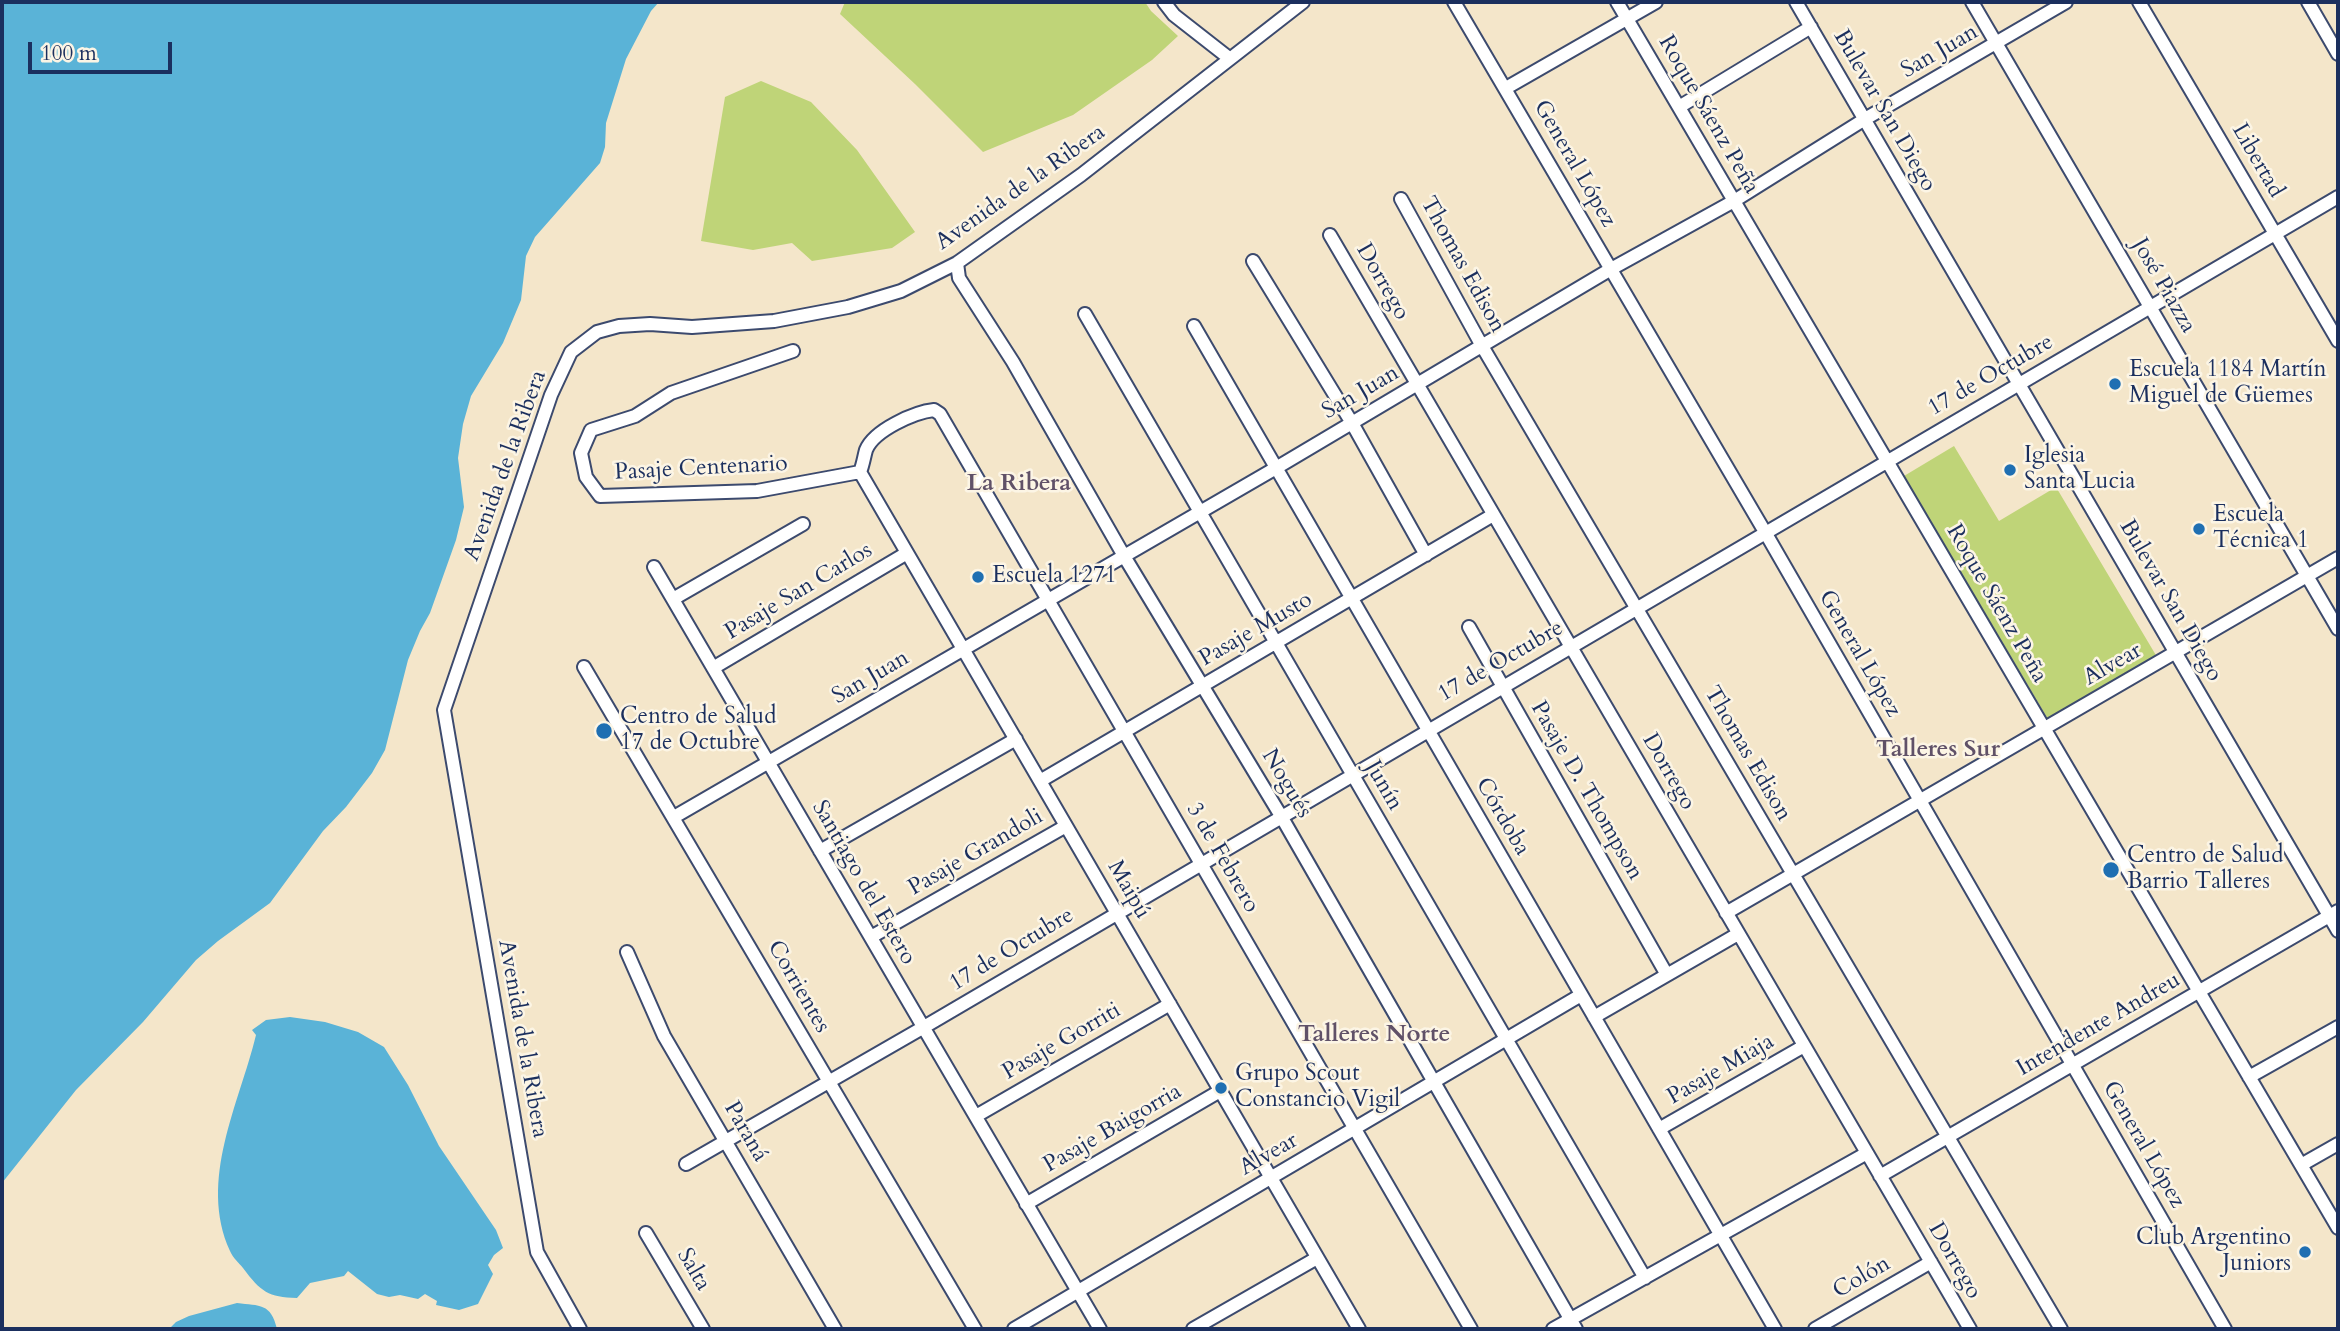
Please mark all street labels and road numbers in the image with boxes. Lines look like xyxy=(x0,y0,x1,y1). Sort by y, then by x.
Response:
street label: San Juan xyxy=(1897,19,1983,85)
street label: Bulevar San Diego xyxy=(1826,25,1942,197)
street label: Roque Sáenz Peña xyxy=(1651,31,1765,199)
street label: General López xyxy=(1527,96,1621,232)
street label: Avenida de la Ribera xyxy=(931,119,1111,257)
street label: Libertad xyxy=(2225,119,2289,203)
street label: Thomas Edison xyxy=(1413,192,1511,338)
street label: José Piazza xyxy=(2125,234,2201,338)
street label: Dorrego xyxy=(1349,239,1415,325)
street label: 17 de Octubre xyxy=(1923,329,2059,423)
street label: San Juan xyxy=(1318,360,1404,426)
street label: Avenida de la Ribera xyxy=(459,367,553,565)
street label: Pasaje Centenario xyxy=(614,451,788,487)
street label: Bulevar San Diego xyxy=(2112,515,2228,687)
street label: Roque Sáenz Peña xyxy=(1939,520,2053,688)
street label: Pasaje San Carlos xyxy=(720,537,878,647)
street label: General López xyxy=(1812,586,1906,722)
street label: Pasaje Musto xyxy=(1195,587,1317,673)
street label: 17 de Octubre xyxy=(1433,615,1569,709)
street label: Alvear xyxy=(2079,637,2147,693)
street label: San Juan xyxy=(828,645,914,711)
street label: Thomas Edison xyxy=(1697,682,1797,826)
street label: Pasaje D. Thompson xyxy=(1524,697,1648,885)
street label: Dorrego xyxy=(1635,729,1701,815)
street label: Nogués xyxy=(1255,744,1317,824)
street label: Junín xyxy=(1358,756,1408,816)
street label: Córdoba xyxy=(1469,773,1535,861)
street label: Santiago del Estero xyxy=(805,796,921,970)
street label: 3 de Febrero xyxy=(1179,798,1265,918)
street label: Pasaje Grandoli xyxy=(904,803,1048,903)
street label: Maipú xyxy=(1100,856,1156,924)
street label: 17 de Octubre xyxy=(945,902,1079,998)
street label: Corrientes xyxy=(761,936,835,1038)
street label: Avenida de la Ribera xyxy=(491,938,553,1140)
street label: Intendente Andreu xyxy=(2012,967,2186,1083)
street label: Pasaje Gorriti xyxy=(998,997,1126,1087)
street label: Pasaje Miaja xyxy=(1663,1028,1779,1112)
street label: General López xyxy=(2096,1077,2190,1213)
street label: Pasaje Baigorria xyxy=(1039,1078,1187,1180)
street label: Paraná xyxy=(717,1097,773,1167)
street label: Alvear xyxy=(1235,1127,1303,1183)
street label: Dorrego xyxy=(1921,1218,1987,1304)
street label: Salta xyxy=(670,1244,716,1296)
street label: Colón xyxy=(1829,1251,1895,1305)

